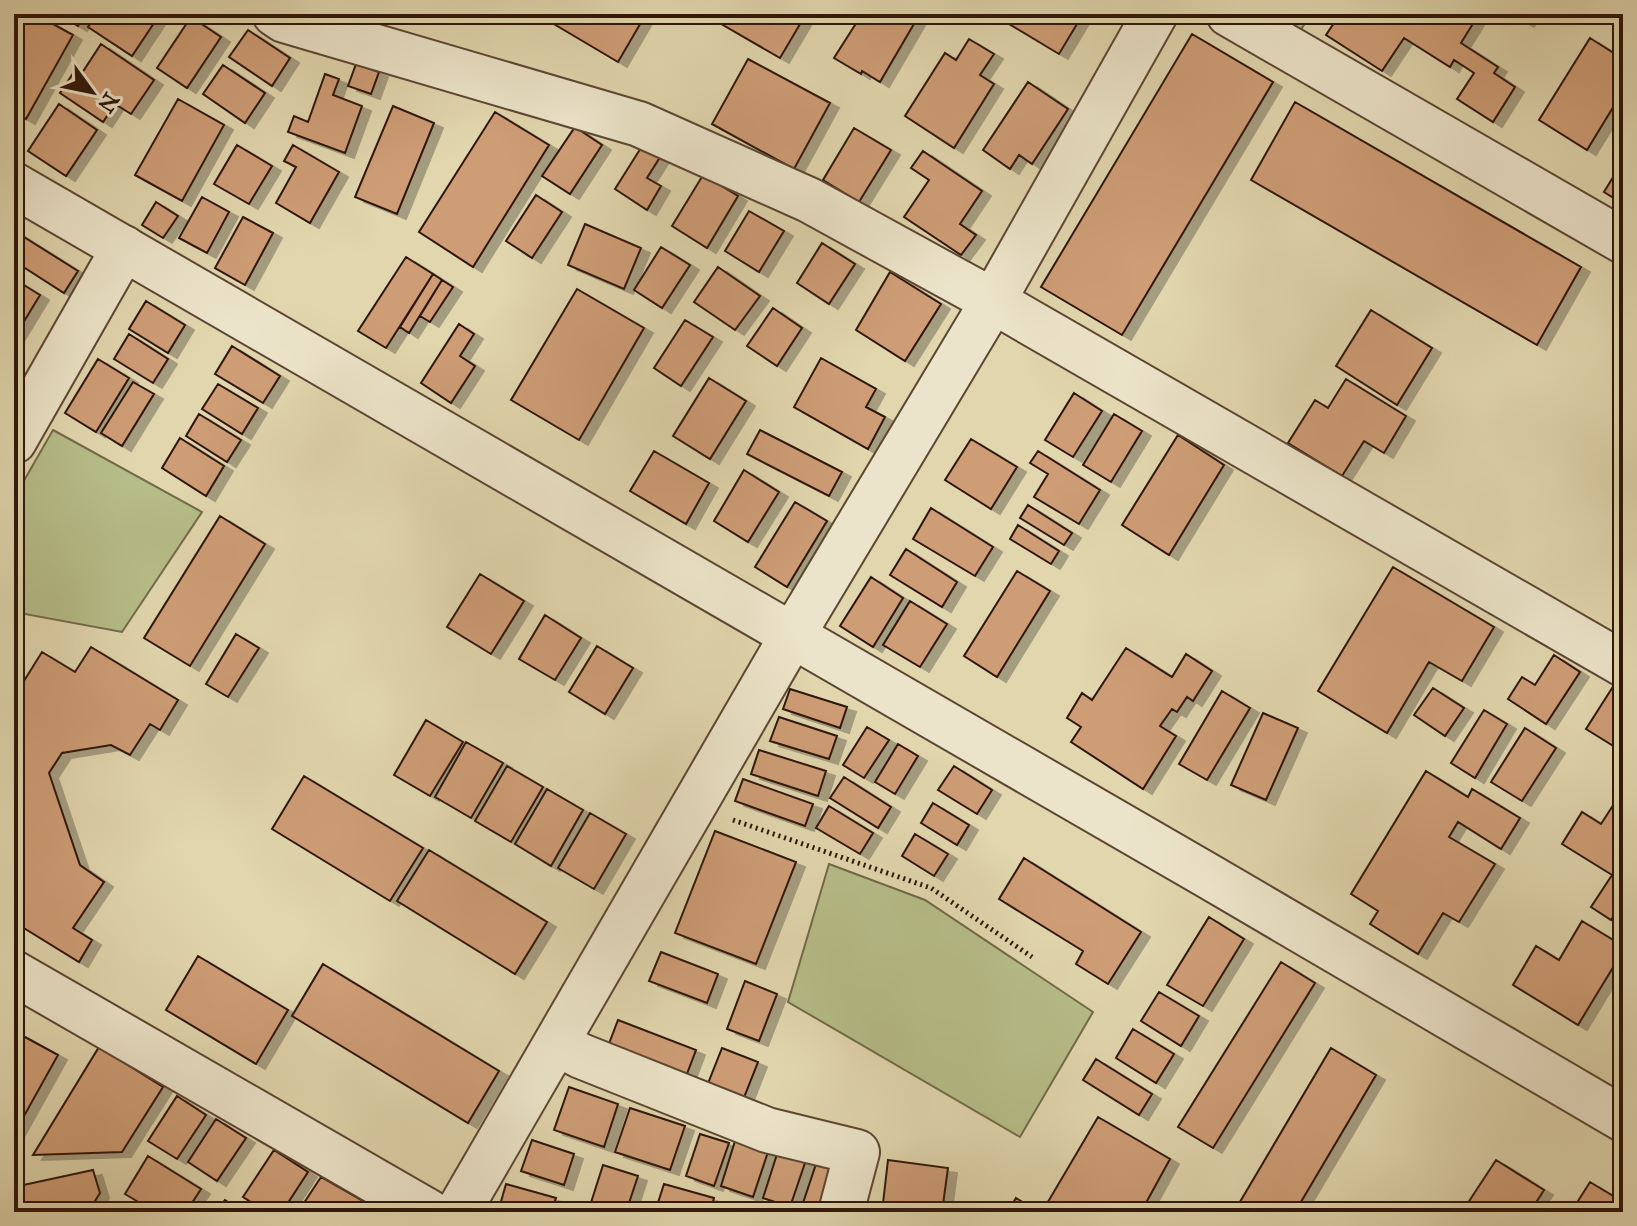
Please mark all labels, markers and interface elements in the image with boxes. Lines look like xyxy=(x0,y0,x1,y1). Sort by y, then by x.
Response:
north arrow xyxy=(52,52,132,132)
text: N xyxy=(92,87,125,118)

